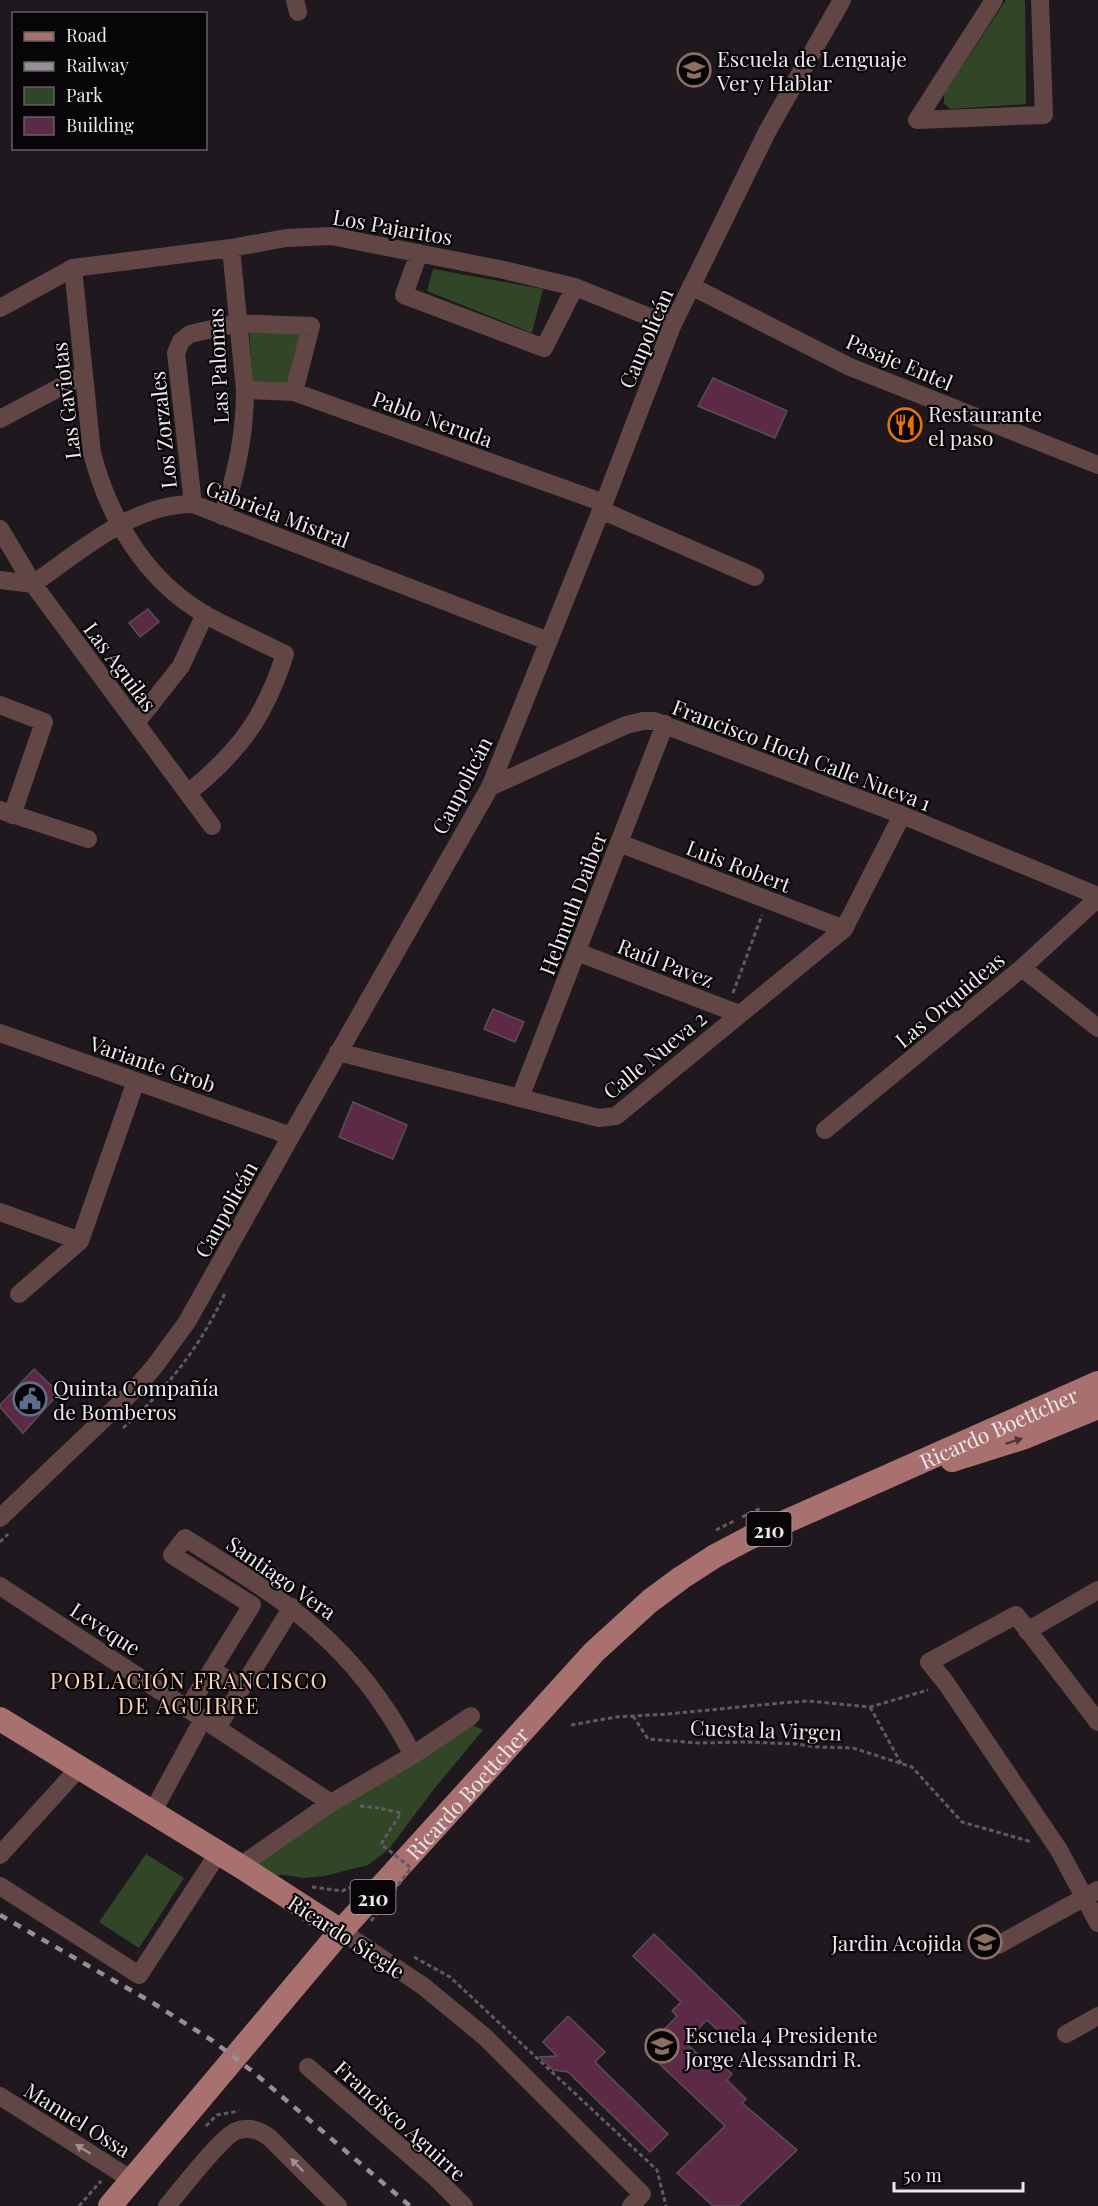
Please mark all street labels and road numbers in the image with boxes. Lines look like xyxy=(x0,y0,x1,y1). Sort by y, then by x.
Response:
street label: Los Pajaritos xyxy=(331,202,455,250)
street label: Caupolicán xyxy=(611,283,679,392)
street label: Las Palomas xyxy=(200,307,234,425)
street label: Pasaje Entel xyxy=(842,326,958,396)
street label: Las Gaviotas xyxy=(44,341,86,461)
street label: Los Zorzales xyxy=(142,370,182,490)
street label: Pablo Neruda xyxy=(369,383,498,453)
street label: Gabriela Mistral xyxy=(202,473,354,553)
street label: Las Aguilas xyxy=(78,616,164,716)
street label: Francisco Hoch Calle Nueva 1 xyxy=(669,692,936,816)
street label: Caupolicán xyxy=(424,731,498,839)
street label: Helmuth Daiber xyxy=(532,827,612,979)
street label: Luis Robert xyxy=(683,832,796,898)
street label: Raúl Pavez xyxy=(614,931,718,993)
street label: Las Orquideas xyxy=(888,945,1010,1053)
street label: Calle Nueva 2 xyxy=(596,1004,712,1104)
street label: Variante Grob xyxy=(85,1028,220,1098)
street label: Caupolicán xyxy=(187,1155,263,1262)
street label: Ricardo Boettcher xyxy=(915,1380,1082,1475)
road number: 210 xyxy=(746,1512,792,1546)
street label: Santiago Vera xyxy=(222,1529,343,1625)
street label: Leveque xyxy=(66,1595,146,1661)
street label: Cuesta la Virgen xyxy=(690,1712,843,1746)
street label: Ricardo Boettcher xyxy=(399,1720,534,1865)
road number: 210 xyxy=(350,1880,395,1914)
street label: Ricardo Siegle xyxy=(283,1888,411,1984)
street label: Francisco Aguirre xyxy=(329,2053,473,2187)
street label: Manuel Ossa xyxy=(20,2075,137,2163)

